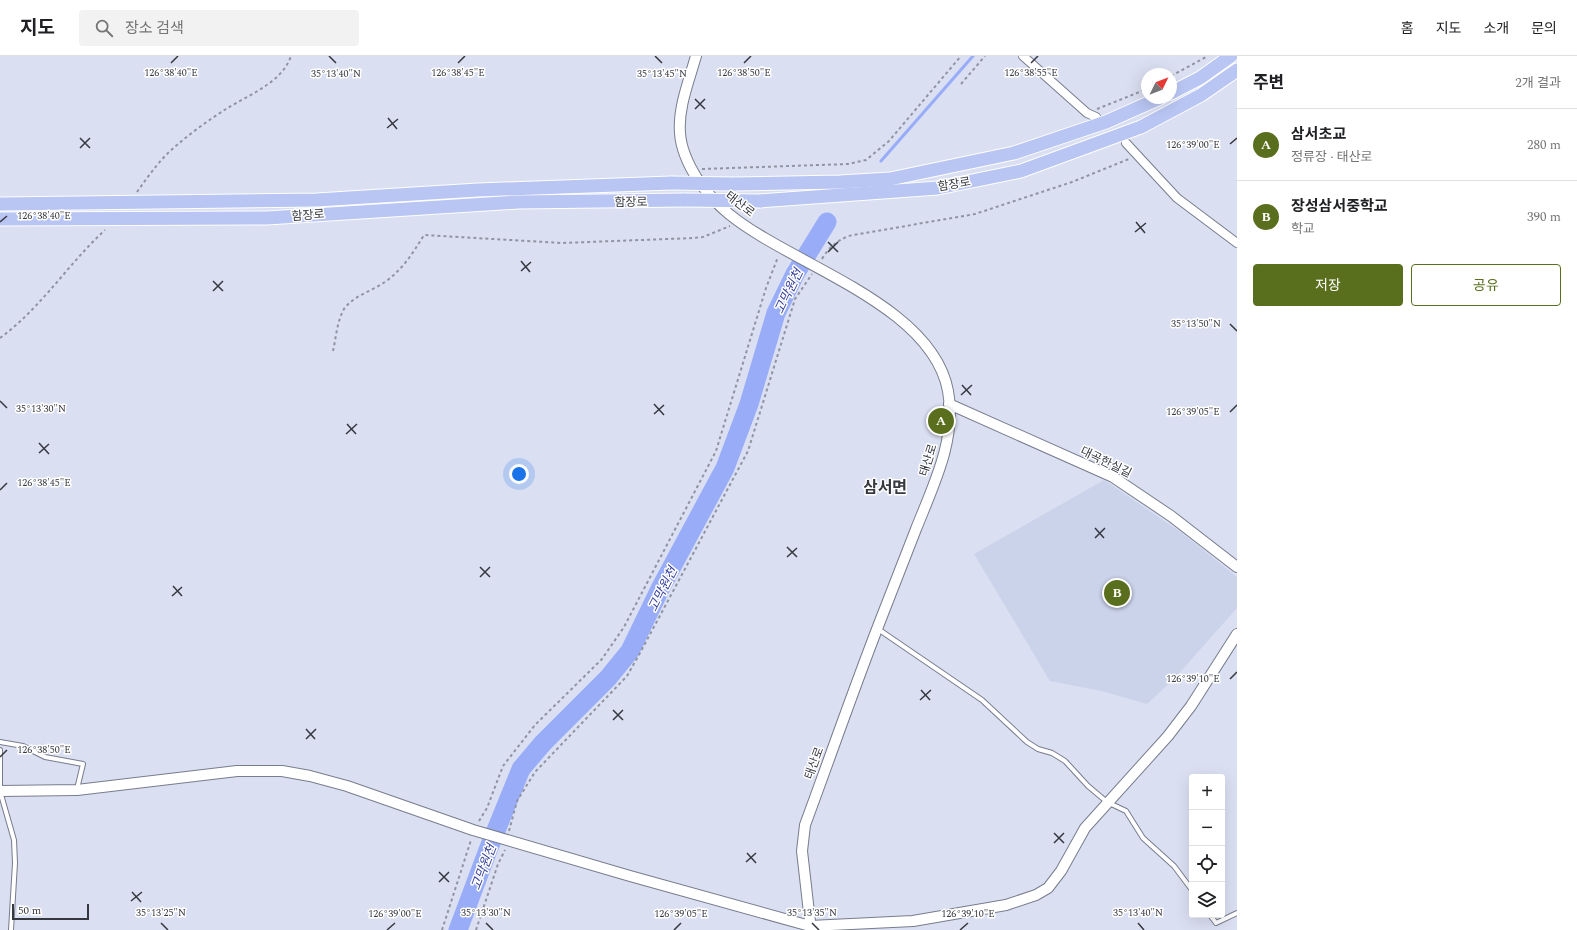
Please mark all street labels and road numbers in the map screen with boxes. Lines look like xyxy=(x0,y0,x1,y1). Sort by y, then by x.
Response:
street label: 함장로 xyxy=(936,172,972,197)
street label: 태산로 xyxy=(721,187,759,222)
street label: 함장로 xyxy=(614,193,648,212)
street label: 함장로 xyxy=(291,205,325,226)
street label: 태산로 xyxy=(915,442,942,479)
street label: 대곡한실길 xyxy=(1077,442,1135,483)
street label: 태산로 xyxy=(800,744,829,782)

